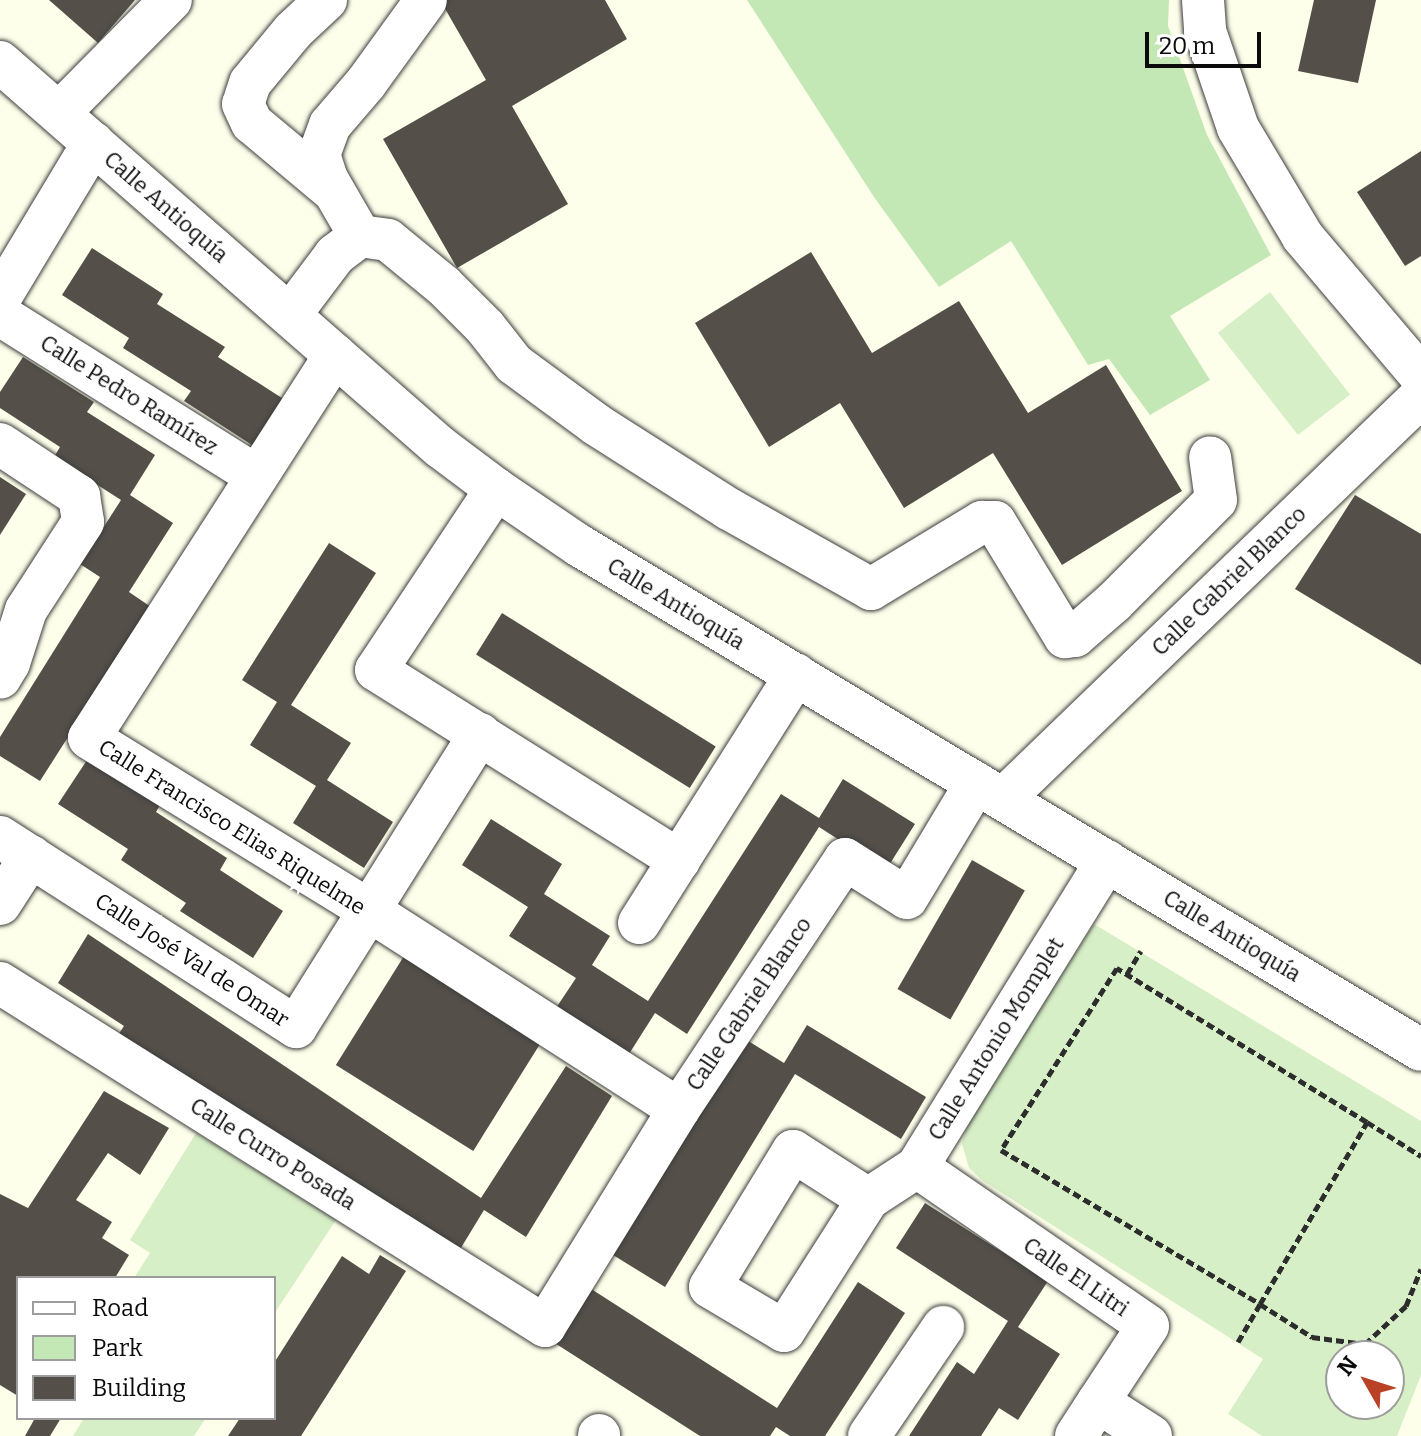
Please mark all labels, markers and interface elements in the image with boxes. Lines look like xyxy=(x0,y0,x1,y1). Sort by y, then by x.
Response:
scale bar xyxy=(1149,16,1265,66)
text: 20 m xyxy=(1159,32,1215,60)
street label: Calle Antioquía xyxy=(99,146,233,268)
street label: Calle Pedro Ramírez xyxy=(35,330,223,460)
street label: Calle Gabriel Blanco xyxy=(1147,501,1311,661)
street label: Calle Antioquía xyxy=(602,553,750,655)
street label: Calle Francisco Elias Riquelme xyxy=(94,734,370,920)
street label: Calle Antioquía xyxy=(1158,885,1306,987)
street label: Calle José Val de Omar xyxy=(90,887,294,1033)
street label: Calle Gabriel Blanco xyxy=(681,912,817,1096)
street label: Calle Antonio Momplet xyxy=(923,933,1069,1145)
street label: Calle Curro Posada xyxy=(185,1092,361,1216)
street label: Calle El Litri xyxy=(1018,1232,1134,1322)
legend xyxy=(16,1276,276,1420)
text: Road xyxy=(92,1294,148,1322)
text: Park xyxy=(92,1334,143,1362)
north arrow xyxy=(1325,1340,1405,1420)
text: N xyxy=(1332,1351,1363,1381)
text: Building xyxy=(92,1374,186,1402)

